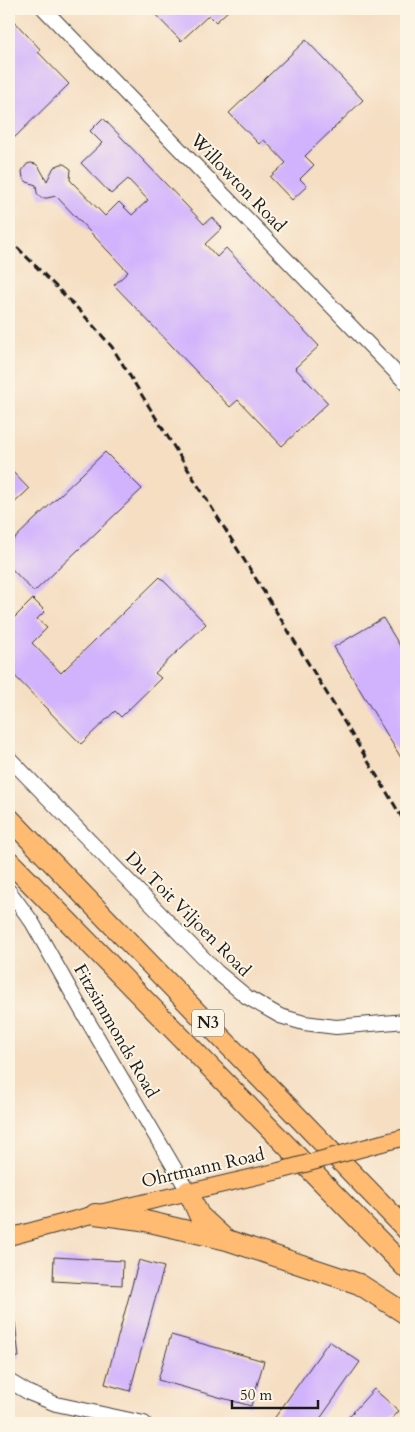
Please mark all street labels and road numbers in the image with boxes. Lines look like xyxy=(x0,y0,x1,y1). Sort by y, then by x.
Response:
street label: Willowton Road xyxy=(184,127,292,238)
street label: Du Toit Viljoen Road xyxy=(120,846,257,983)
street label: Fitzsimmonds Road xyxy=(68,960,165,1103)
road number: N3 xyxy=(192,1010,224,1036)
street label: Ohrtmann Road xyxy=(139,1142,267,1194)

